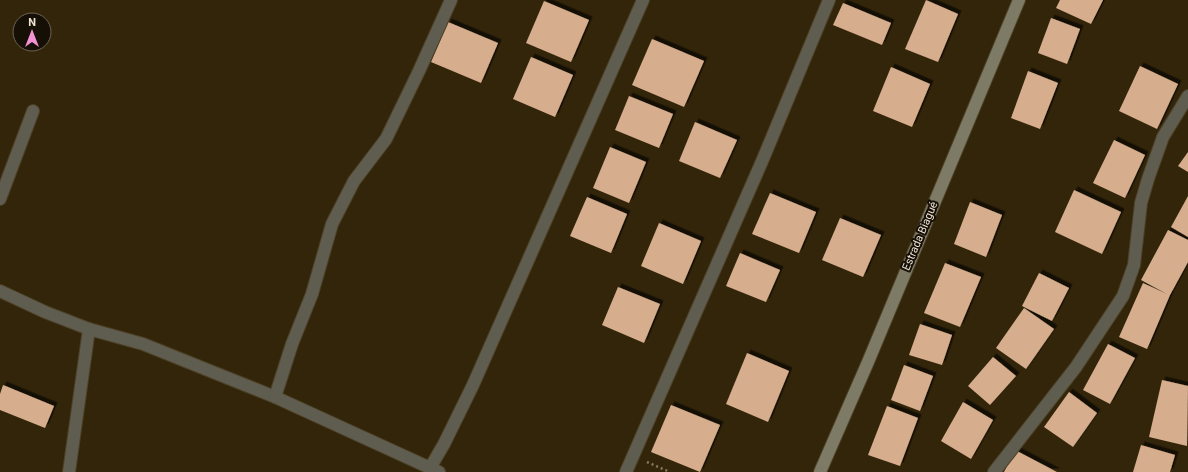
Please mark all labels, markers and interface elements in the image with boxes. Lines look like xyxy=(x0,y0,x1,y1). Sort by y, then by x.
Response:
north arrow xyxy=(12,12,52,52)
text: N xyxy=(28,16,36,29)
street label: Estrada Biagué xyxy=(900,199,940,272)

